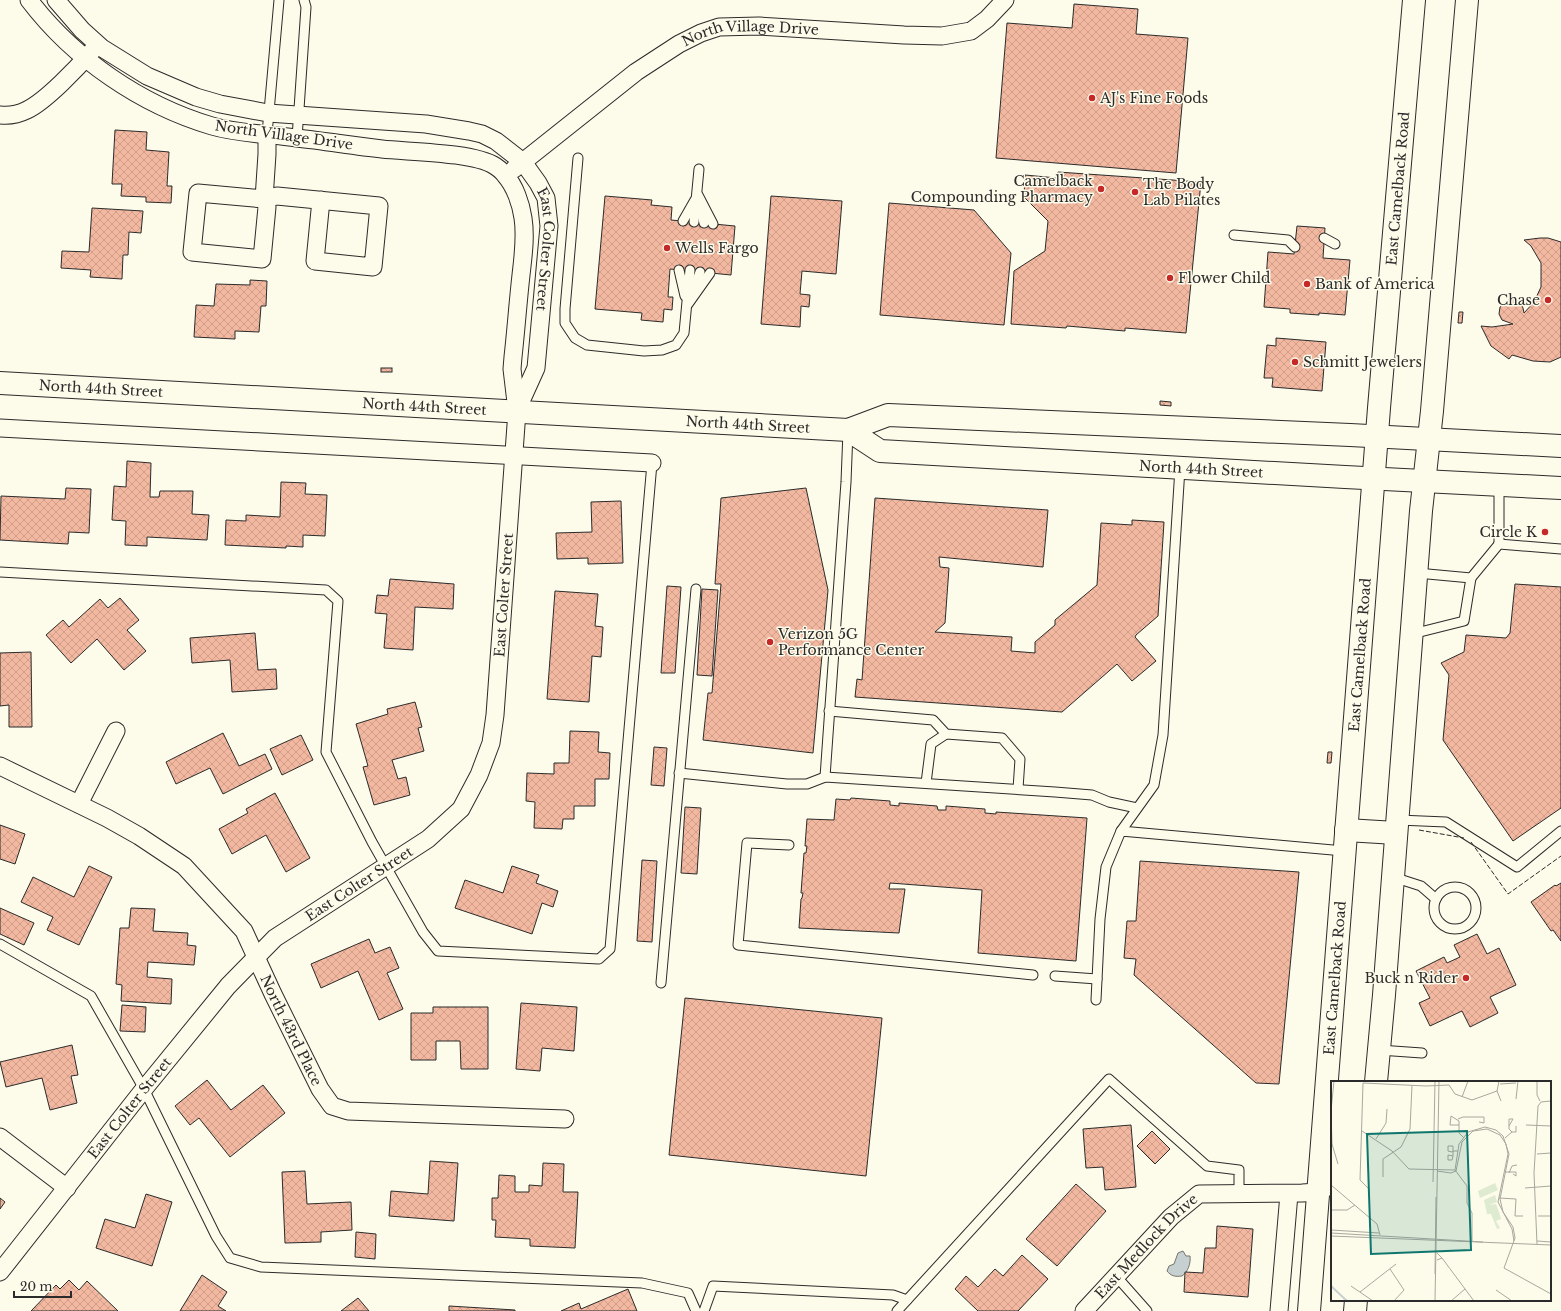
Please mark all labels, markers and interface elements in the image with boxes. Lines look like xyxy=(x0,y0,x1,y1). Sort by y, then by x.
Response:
street label: North Village Drive xyxy=(679,17,819,50)
place label: AJ's Fine Foods xyxy=(1099,89,1208,107)
marker: AJ's Fine Foods xyxy=(1087,93,1097,103)
street label: East Camelback Road xyxy=(1382,110,1413,266)
street label: North Village Drive xyxy=(214,116,354,154)
place label: Camelback Compounding Pharmacy xyxy=(911,172,1093,206)
place label: The Body Lab Pilates xyxy=(1143,175,1220,209)
street label: East Colter Street xyxy=(532,184,558,313)
marker: Camelback Compounding Pharmacy xyxy=(1096,184,1106,194)
marker: The Body Lab Pilates xyxy=(1130,187,1140,197)
place label: Wells Fargo xyxy=(674,239,759,257)
marker: Wells Fargo xyxy=(662,243,672,253)
place label: Flower Child xyxy=(1178,269,1271,287)
marker: Flower Child xyxy=(1165,273,1175,283)
place label: Bank of America xyxy=(1315,275,1435,293)
marker: Bank of America xyxy=(1302,279,1312,289)
place label: Chase xyxy=(1497,291,1540,309)
marker: Chase xyxy=(1543,295,1553,305)
place label: Schmitt Jewelers xyxy=(1303,353,1422,371)
marker: Schmitt Jewelers xyxy=(1290,357,1300,367)
street label: North 44th Street xyxy=(38,376,164,401)
street label: North 44th Street xyxy=(362,394,488,419)
street label: North 44th Street xyxy=(685,412,811,437)
street label: North 44th Street xyxy=(1139,456,1265,481)
place label: Circle K xyxy=(1479,523,1538,541)
marker: Circle K xyxy=(1540,527,1550,537)
street label: East Colter Street xyxy=(490,532,517,658)
street label: East Camelback Road xyxy=(1345,577,1375,733)
place label: Verizon 5G Performance Center xyxy=(777,625,925,659)
marker: Verizon 5G Performance Center xyxy=(765,637,775,647)
street label: East Colter Street xyxy=(302,842,417,925)
street label: East Camelback Road xyxy=(1320,900,1350,1056)
place label: Buck n Rider xyxy=(1364,969,1458,987)
street label: North 43rd Place xyxy=(256,972,326,1089)
marker: Buck n Rider xyxy=(1461,973,1471,983)
street label: East Colter Street xyxy=(84,1053,176,1162)
inset map xyxy=(1331,1081,1551,1301)
street label: East Medlock Drive xyxy=(1091,1190,1201,1302)
scale bar xyxy=(14,1273,71,1299)
text: 20 m xyxy=(20,1279,52,1294)

